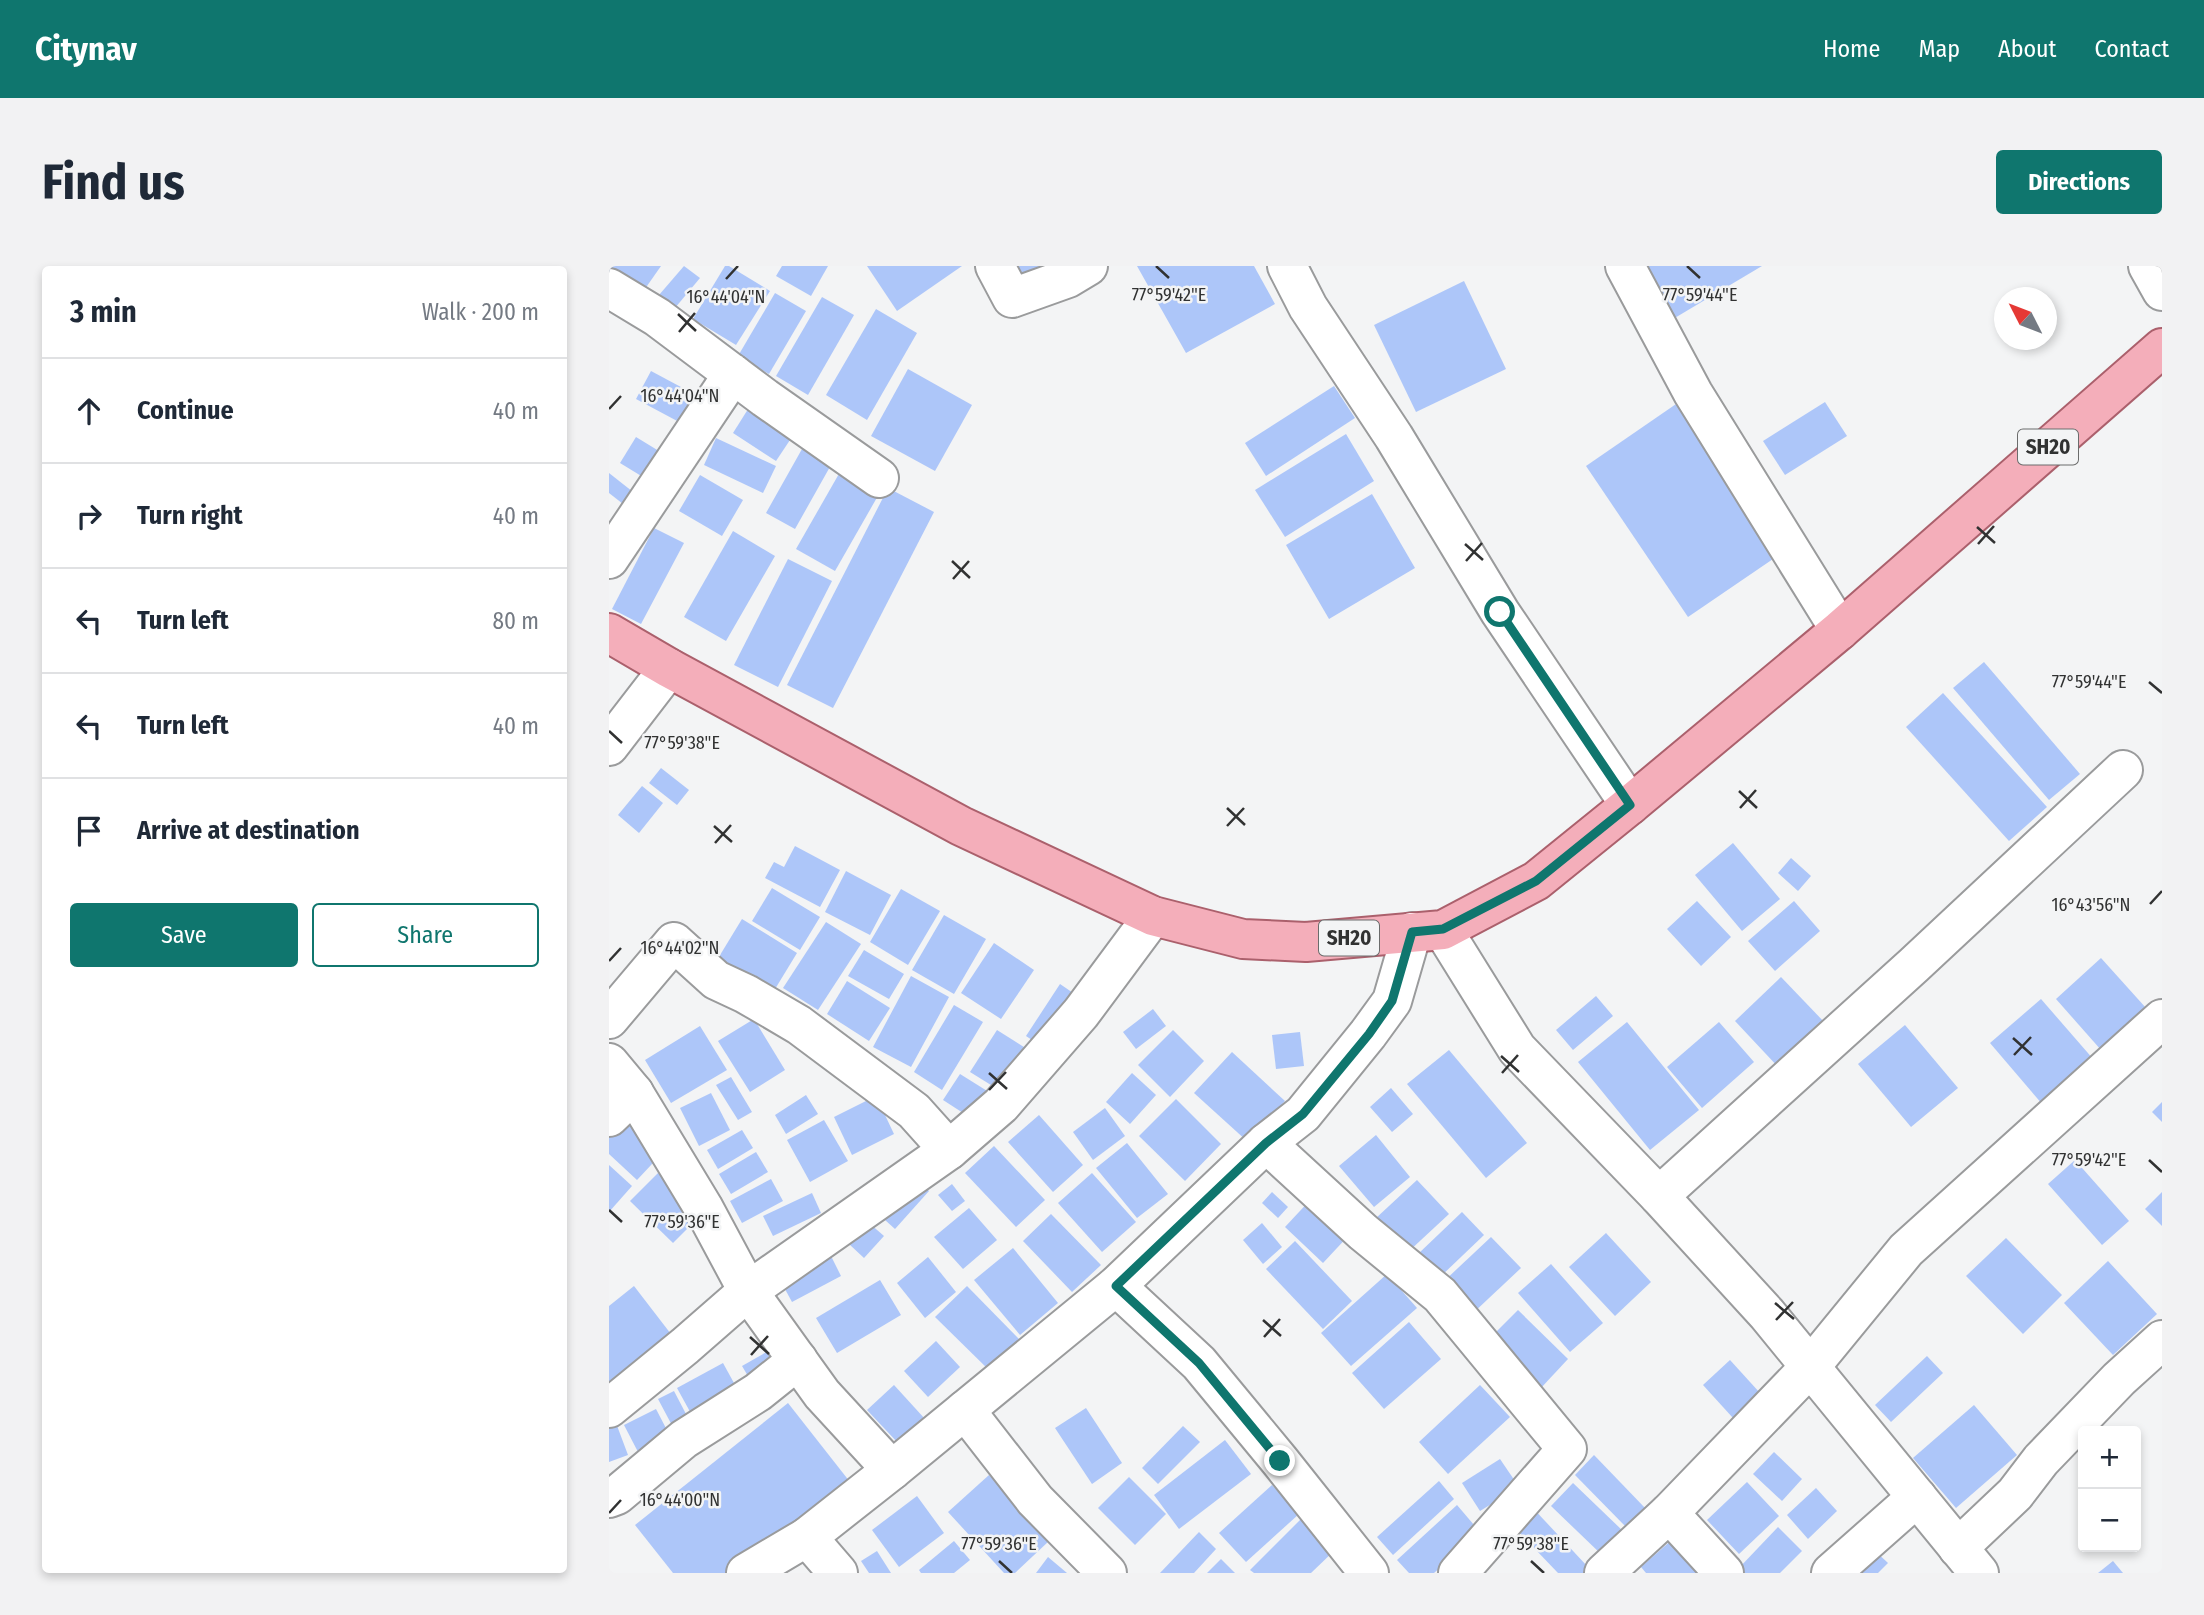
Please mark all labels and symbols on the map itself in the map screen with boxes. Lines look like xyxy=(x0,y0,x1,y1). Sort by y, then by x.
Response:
text: 77°59'42"E xyxy=(1132,284,1206,306)
text: 77°59'44"E xyxy=(1663,284,1737,306)
text: 16°44'04"N xyxy=(686,286,766,308)
north arrow xyxy=(1994,287,2057,350)
text: 16°44'04"N xyxy=(640,385,720,407)
road number: SH20 xyxy=(2018,430,2078,464)
route start xyxy=(1484,596,1515,627)
text: 77°59'44"E xyxy=(2052,671,2126,693)
text: 77°59'38"E xyxy=(644,732,720,754)
text: 16°43'56"N xyxy=(2052,894,2130,916)
road number: SH20 xyxy=(1319,920,1379,956)
text: 16°44'02"N xyxy=(640,937,720,959)
text: 77°59'42"E xyxy=(2052,1149,2126,1171)
text: 77°59'36"E xyxy=(644,1211,720,1233)
route end xyxy=(1264,1445,1295,1476)
text: 16°44'00"N xyxy=(640,1489,720,1511)
text: 77°59'36"E xyxy=(961,1533,1037,1555)
text: 77°59'38"E xyxy=(1493,1533,1569,1555)

